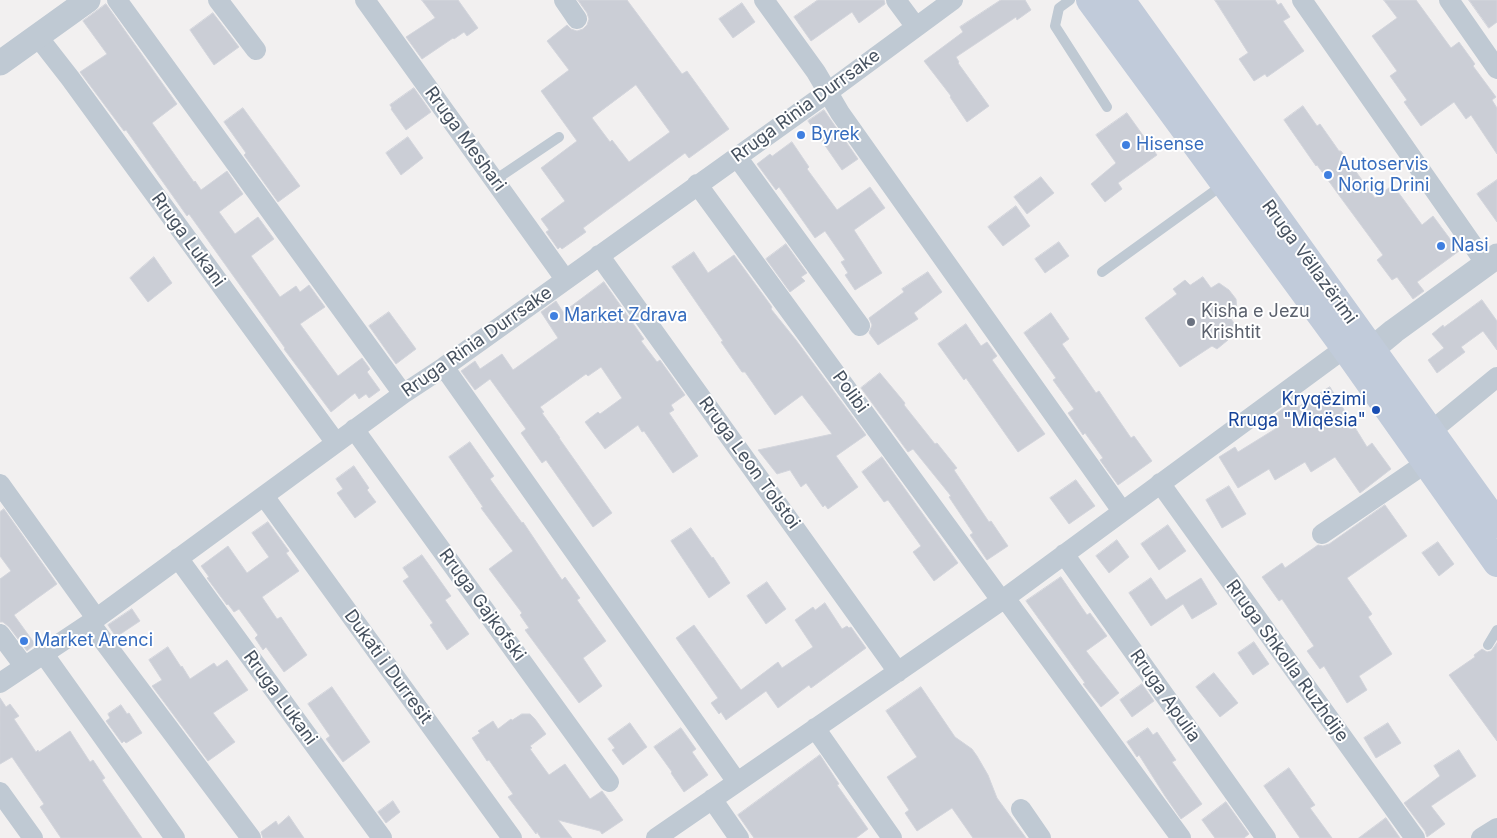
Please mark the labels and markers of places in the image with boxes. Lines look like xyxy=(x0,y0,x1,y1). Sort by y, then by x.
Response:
place label: Byrek xyxy=(811,124,860,146)
marker: Byrek xyxy=(795,129,807,141)
place label: Hisense xyxy=(1136,134,1204,156)
marker: Hisense xyxy=(1120,139,1132,151)
place label: Autoservis Norig Drini xyxy=(1338,154,1429,196)
marker: Autoservis Norig Drini xyxy=(1322,169,1334,181)
place label: Nasi xyxy=(1451,235,1489,257)
marker: Nasi xyxy=(1435,240,1447,252)
place label: Kisha e Jezu Krishtit xyxy=(1201,301,1310,344)
place label: Market Zdrava xyxy=(564,305,687,327)
marker: Market Zdrava xyxy=(548,310,560,322)
marker: Kisha e Jezu Krishtit xyxy=(1185,316,1197,328)
place label: Kryqëzimi Rruga "Miqësia" xyxy=(1228,389,1366,432)
marker: Kryqëzimi Rruga "Miqësia" xyxy=(1370,404,1382,416)
place label: Market Arenci xyxy=(34,630,153,652)
marker: Market Arenci xyxy=(18,635,30,647)

